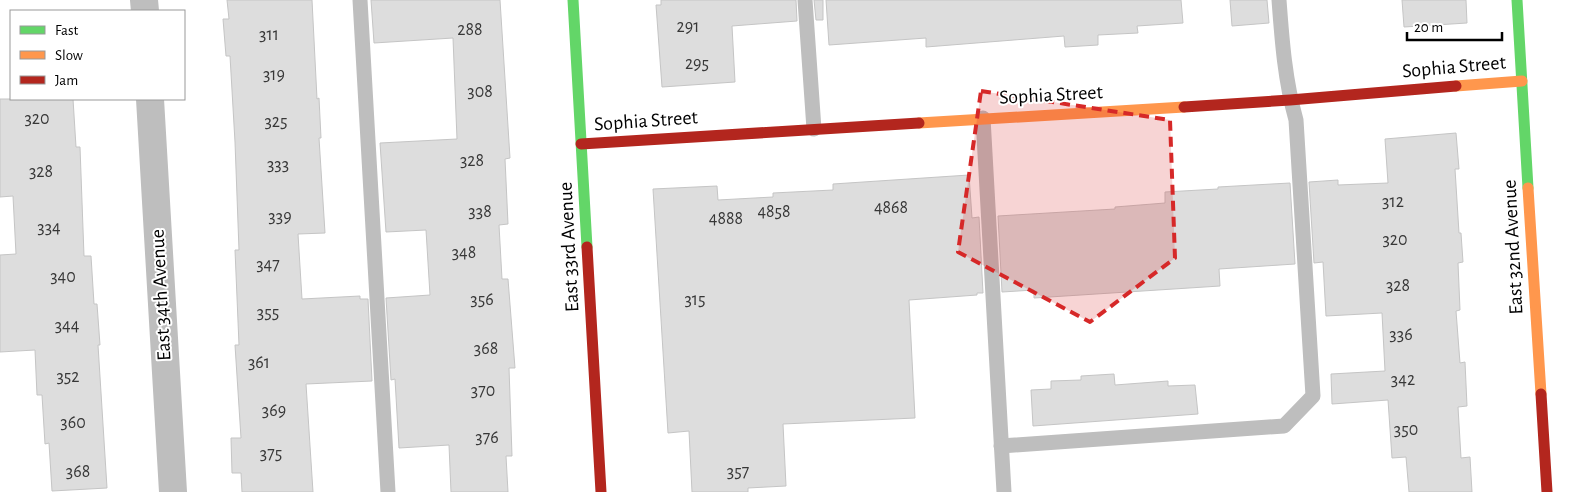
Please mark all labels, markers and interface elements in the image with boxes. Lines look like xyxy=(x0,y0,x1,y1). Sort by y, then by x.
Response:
legend xyxy=(10,10,185,100)
scale bar xyxy=(1407,10,1502,42)
house number: 291 xyxy=(677,18,699,36)
text: 20 m xyxy=(1414,20,1443,35)
house number: 288 xyxy=(457,21,483,39)
text: Fast xyxy=(55,23,79,38)
house number: 311 xyxy=(259,26,279,44)
text: Slow xyxy=(55,48,83,63)
street label: Sophia Street xyxy=(1401,52,1507,81)
house number: 295 xyxy=(685,55,709,73)
house number: 319 xyxy=(263,66,285,84)
text: Jam xyxy=(55,73,78,88)
street label: Sophia Street xyxy=(999,82,1104,108)
house number: 308 xyxy=(467,83,493,101)
street label: Sophia Street xyxy=(593,107,699,135)
house number: 320 xyxy=(24,110,50,128)
house number: 325 xyxy=(264,113,288,131)
house number: 328 xyxy=(460,152,484,170)
house number: 333 xyxy=(267,156,289,174)
house number: 328 xyxy=(29,163,53,181)
street label: East 32nd Avenue xyxy=(1499,179,1527,315)
street label: East 33rd Avenue xyxy=(556,181,582,313)
house number: 312 xyxy=(1382,193,1404,211)
house number: 4868 xyxy=(874,199,908,217)
house number: 338 xyxy=(468,203,492,221)
house number: 4858 xyxy=(757,203,791,221)
house number: 339 xyxy=(268,208,292,226)
house number: 4888 xyxy=(709,210,743,228)
house number: 334 xyxy=(37,219,61,237)
street label: East 34th Avenue xyxy=(148,229,174,361)
house number: 320 xyxy=(1382,231,1408,249)
house number: 348 xyxy=(452,244,476,262)
house number: 347 xyxy=(256,256,280,274)
house number: 340 xyxy=(50,268,76,286)
house number: 328 xyxy=(1386,277,1410,295)
house number: 356 xyxy=(470,291,494,309)
house number: 315 xyxy=(684,291,706,309)
house number: 355 xyxy=(257,304,279,322)
house number: 344 xyxy=(55,317,80,335)
house number: 336 xyxy=(1389,326,1413,344)
house number: 368 xyxy=(474,340,498,358)
house number: 361 xyxy=(248,354,270,372)
house number: 352 xyxy=(56,368,80,386)
house number: 342 xyxy=(1391,371,1415,389)
house number: 370 xyxy=(471,382,495,400)
house number: 369 xyxy=(262,402,286,420)
house number: 360 xyxy=(60,414,86,432)
house number: 350 xyxy=(1394,421,1418,439)
house number: 376 xyxy=(475,429,499,447)
house number: 375 xyxy=(260,445,282,463)
house number: 368 xyxy=(66,463,90,481)
house number: 357 xyxy=(727,463,749,481)

